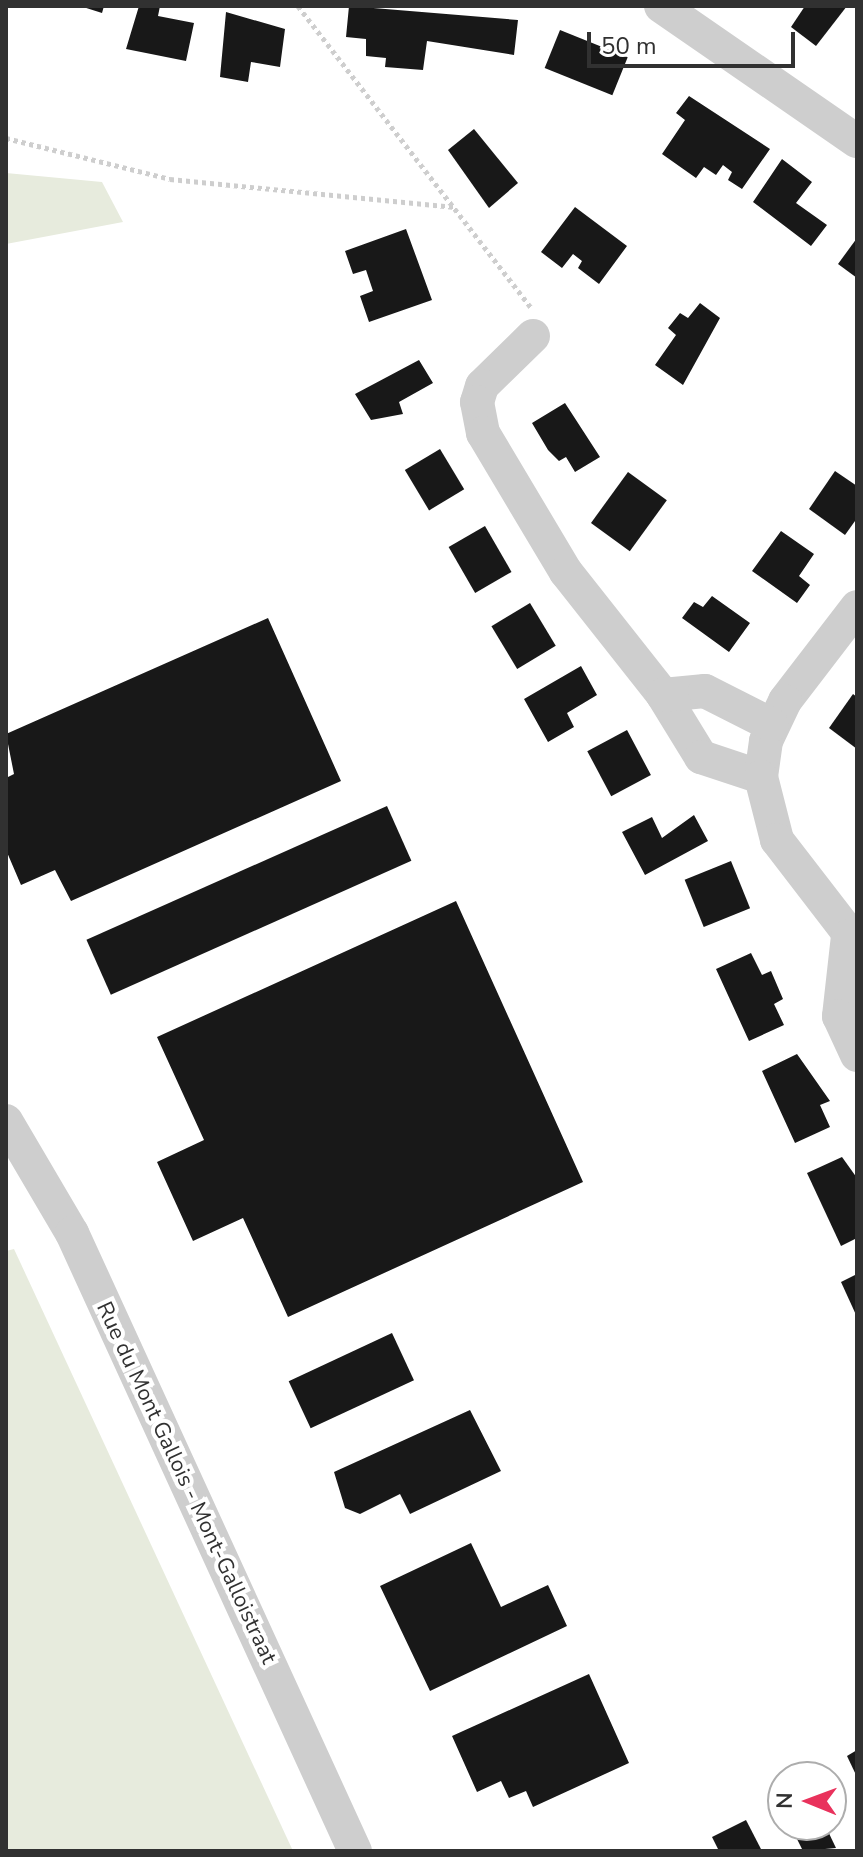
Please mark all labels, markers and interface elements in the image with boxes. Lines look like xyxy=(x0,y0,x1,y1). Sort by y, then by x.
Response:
scale bar xyxy=(591,16,799,66)
text: 50 m xyxy=(601,30,657,62)
street label: Rue du Mont Gallois - Mont-Galloistraat xyxy=(90,1298,282,1668)
north arrow xyxy=(767,1761,847,1841)
text: N xyxy=(770,1792,800,1809)

